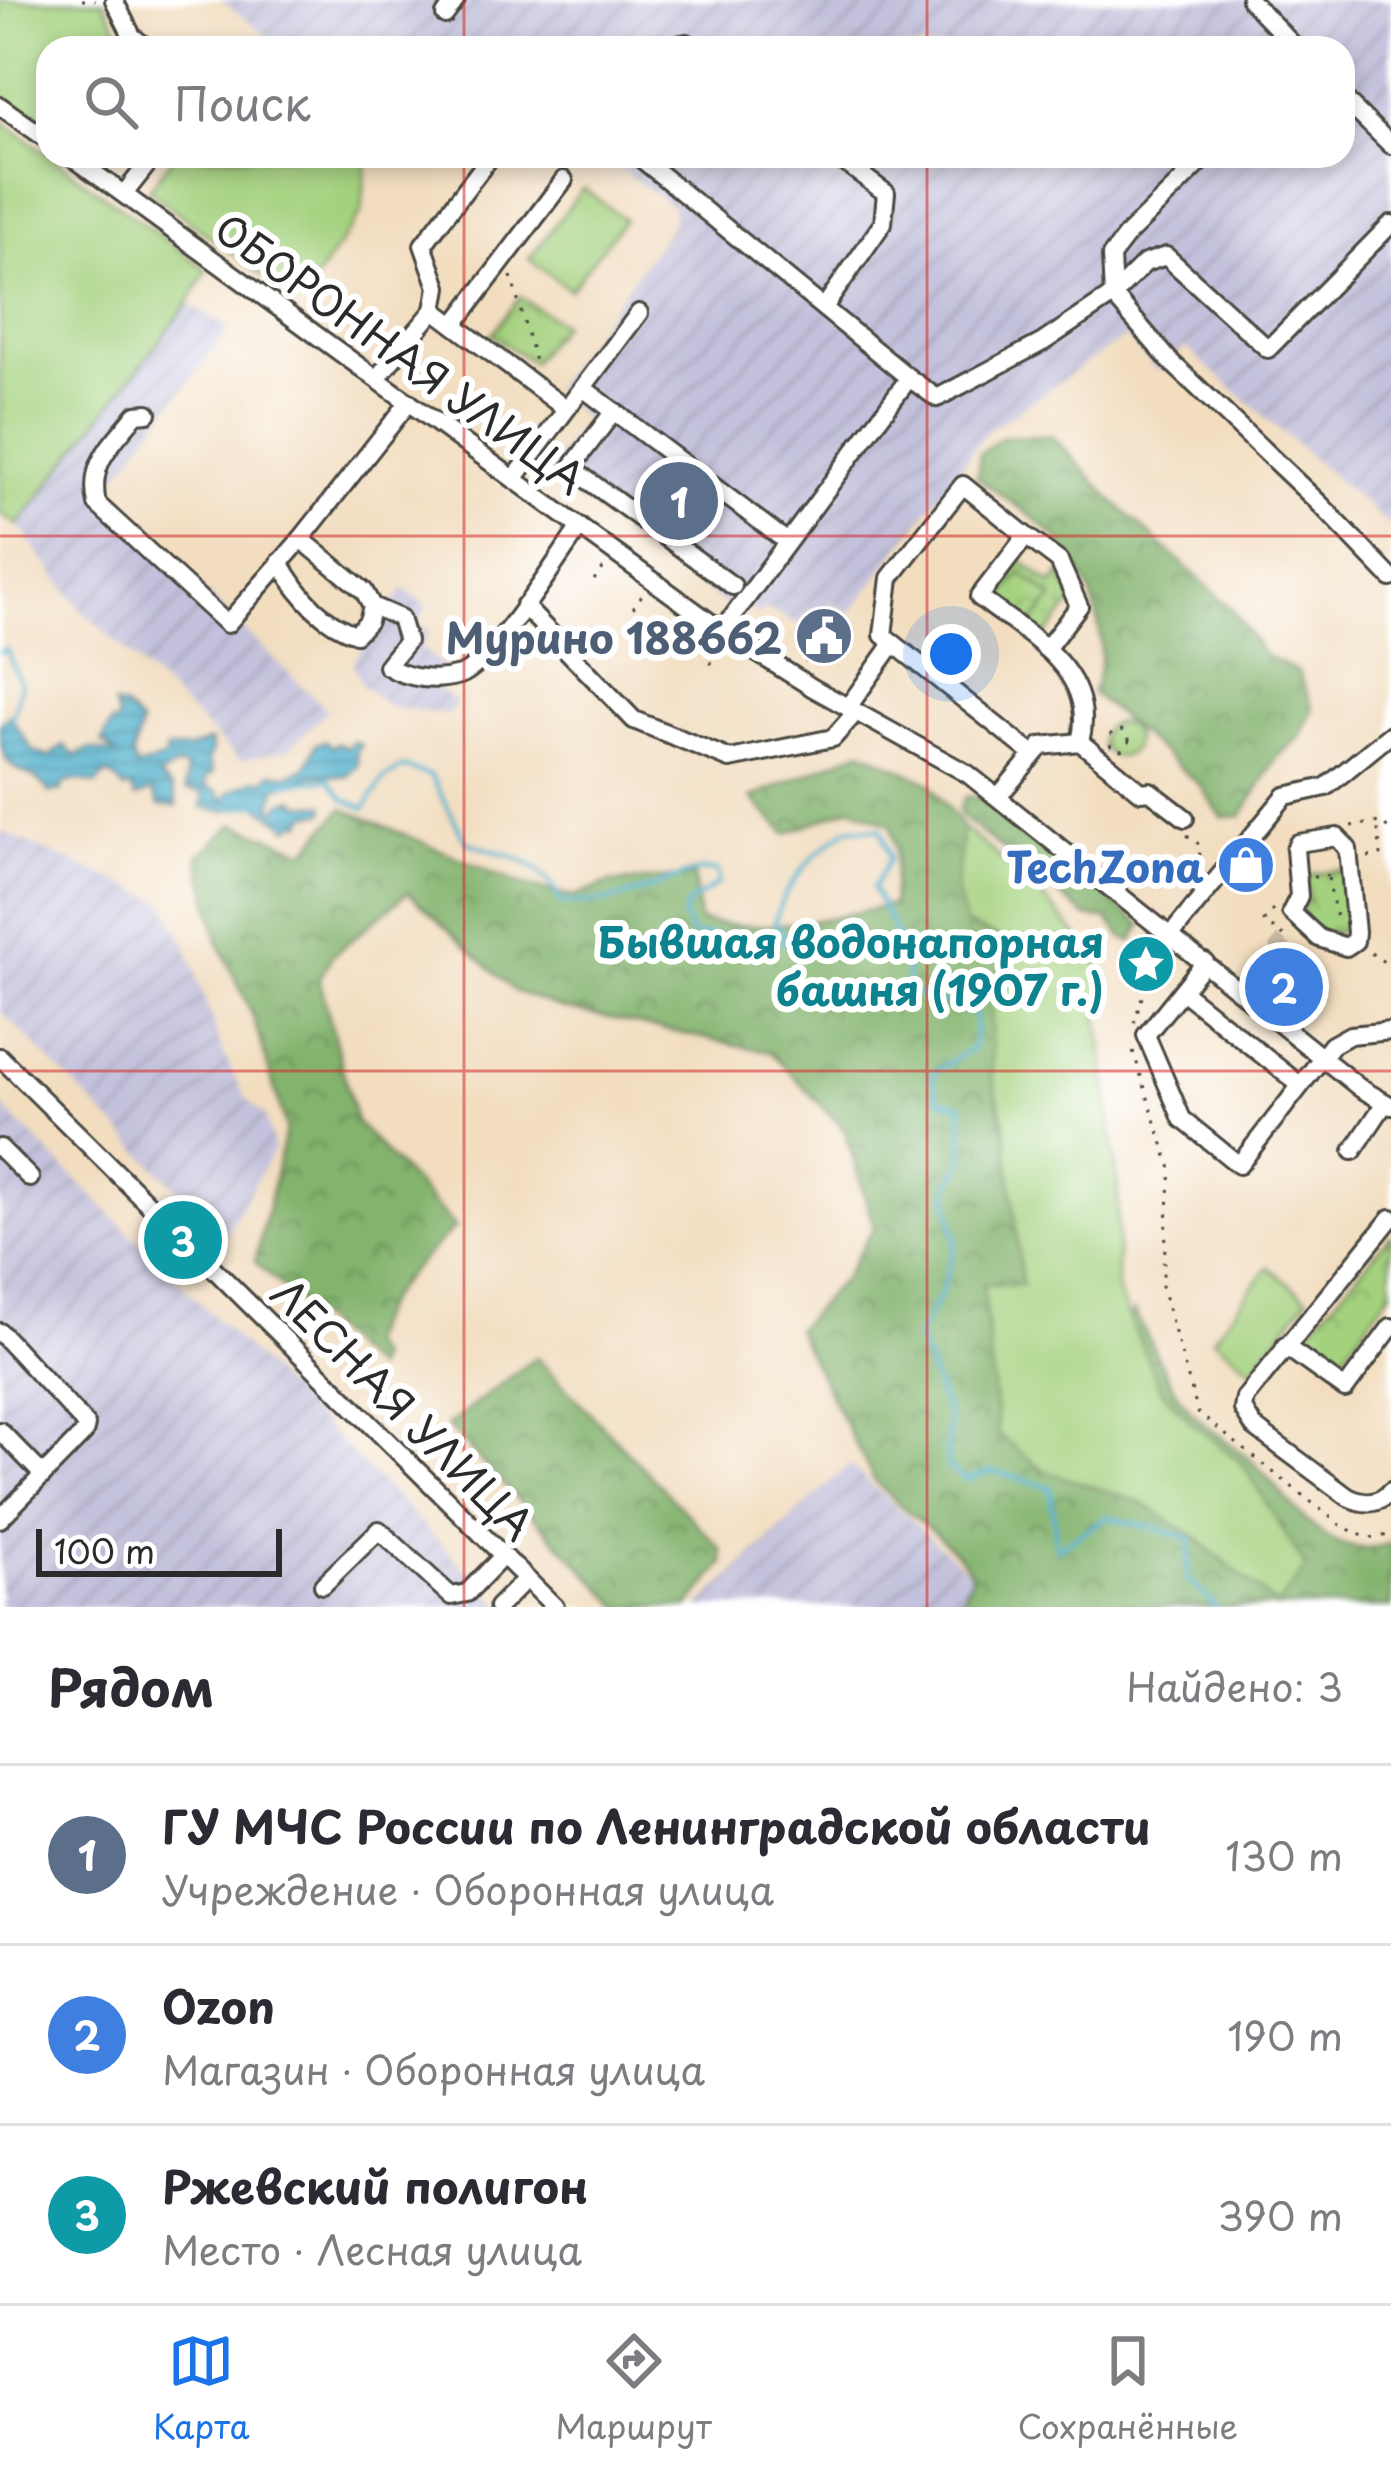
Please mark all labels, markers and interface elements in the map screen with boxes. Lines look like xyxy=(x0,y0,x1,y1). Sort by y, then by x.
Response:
search box xyxy=(36,36,1355,168)
text: Поиск xyxy=(174,68,311,136)
icon: search xyxy=(78,69,144,135)
street label: ОБОРОННАЯ УЛИЦА xyxy=(203,196,599,508)
pin: 1 xyxy=(640,456,718,546)
place label: Мурино 188662 xyxy=(446,605,782,668)
public building icon: Мурино 188662 xyxy=(793,605,855,667)
your location xyxy=(921,624,981,684)
place label: TechZona xyxy=(1006,834,1205,897)
shop icon: TechZona xyxy=(1215,834,1277,896)
place label: Бывшая водонапорная башня (1907 г.) xyxy=(597,909,1104,1020)
place icon: Бывшая водонапорная башня (1907 г.) xyxy=(1115,933,1177,995)
pin: 2 xyxy=(1245,942,1323,1032)
pin: 3 xyxy=(144,1195,222,1285)
street label: ЛЕСНАЯ УЛИЦА xyxy=(258,1262,550,1554)
scale bar xyxy=(36,1523,282,1576)
text: 100 m xyxy=(54,1525,155,1575)
text: Рядом xyxy=(48,1647,214,1724)
text: Найдено: 3 xyxy=(1126,1656,1343,1715)
text: ГУ МЧС России по Ленинградской области xyxy=(162,1791,1151,1859)
text: 1 xyxy=(78,1825,96,1884)
text: 130 m xyxy=(1225,1825,1343,1884)
text: Учреждение · Оборонная улица xyxy=(162,1859,774,1918)
text: Ozon xyxy=(162,1971,275,2039)
text: 2 xyxy=(73,2005,101,2064)
text: 190 m xyxy=(1227,2005,1343,2064)
text: Магазин · Оборонная улица xyxy=(162,2039,705,2098)
text: Ржевский полигон xyxy=(162,2151,588,2219)
text: 3 xyxy=(74,2185,100,2244)
text: 390 m xyxy=(1218,2185,1343,2244)
text: Место · Лесная улица xyxy=(162,2219,582,2278)
tab: Карта xyxy=(153,2328,250,2450)
tab: Маршрут xyxy=(556,2328,712,2450)
tab: Сохранённые xyxy=(1017,2328,1238,2450)

